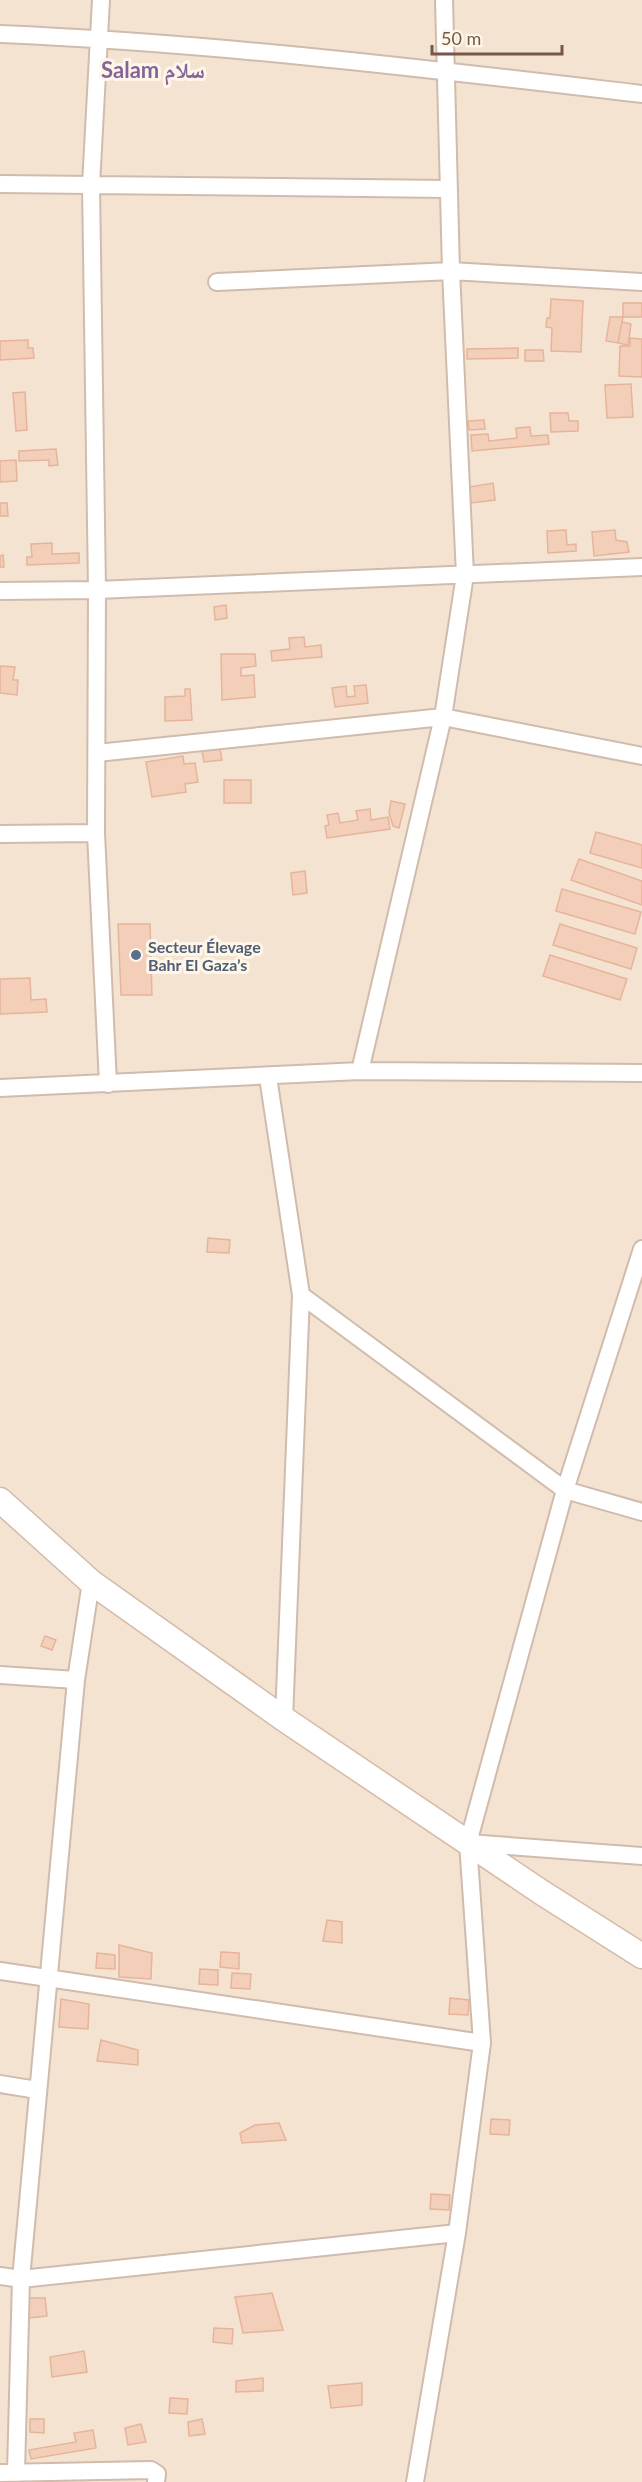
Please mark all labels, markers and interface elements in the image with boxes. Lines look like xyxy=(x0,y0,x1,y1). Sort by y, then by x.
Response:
scale bar xyxy=(432,18,562,56)
text: 50 m xyxy=(441,27,481,49)
district label: Salam سلام xyxy=(101,56,205,86)
place label: Secteur Élevage Bahr El Gaza’s xyxy=(148,937,261,974)
marker: Secteur Élevage Bahr El Gaza’s xyxy=(129,948,143,962)

